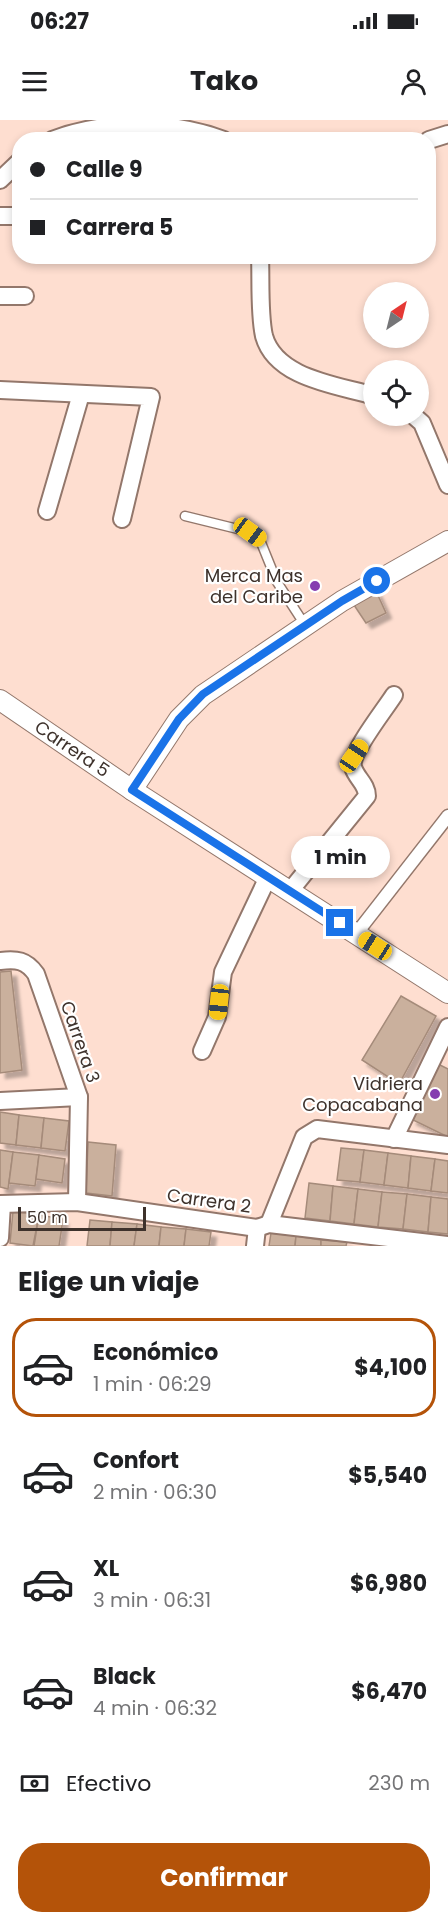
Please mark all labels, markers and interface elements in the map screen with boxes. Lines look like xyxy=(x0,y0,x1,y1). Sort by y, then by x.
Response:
text: 06:27 xyxy=(30,6,89,37)
text: Tako xyxy=(190,62,258,99)
icon: menu xyxy=(18,65,51,98)
icon: person xyxy=(397,65,430,98)
text: Calle 9 xyxy=(66,154,142,185)
text: Carrera 5 xyxy=(66,212,173,243)
north arrow xyxy=(363,282,429,348)
map controls xyxy=(363,282,429,426)
button: locate xyxy=(363,360,429,426)
car xyxy=(230,514,270,550)
place label: Merca Mas del Caribe xyxy=(205,563,303,609)
route start xyxy=(363,567,390,594)
marker: Merca Mas del Caribe xyxy=(308,579,322,593)
street label: Carrera 5 xyxy=(30,714,115,783)
car xyxy=(336,736,372,776)
callout: 1 min xyxy=(290,836,389,878)
text: 1 min xyxy=(314,843,367,871)
route end xyxy=(326,909,353,936)
car xyxy=(355,929,395,963)
car xyxy=(208,983,230,1021)
street label: Carrera 3 xyxy=(55,998,106,1086)
place label: Vidriera Copacabana xyxy=(302,1071,423,1117)
marker: Vidriera Copacabana xyxy=(428,1087,442,1101)
street label: Carrera 2 xyxy=(165,1182,253,1219)
scale bar xyxy=(18,1204,146,1232)
text: 50 m xyxy=(27,1206,68,1229)
text: Elige un viaje xyxy=(18,1263,199,1300)
text: Económico xyxy=(93,1337,218,1368)
icon: car xyxy=(21,1341,75,1395)
text: $4,100 xyxy=(354,1352,427,1383)
text: 1 min · 06:29 xyxy=(93,1370,212,1398)
text: Confort xyxy=(93,1445,179,1476)
icon: car xyxy=(21,1449,75,1503)
text: $5,540 xyxy=(348,1460,427,1491)
text: 2 min · 06:30 xyxy=(93,1478,217,1506)
text: XL xyxy=(93,1553,119,1584)
icon: car xyxy=(21,1557,75,1611)
text: $6,980 xyxy=(350,1568,427,1599)
text: 3 min · 06:31 xyxy=(93,1586,211,1614)
text: Black xyxy=(93,1661,156,1692)
icon: car xyxy=(21,1665,75,1719)
text: $6,470 xyxy=(351,1676,427,1707)
text: 4 min · 06:32 xyxy=(93,1694,217,1722)
icon: cash xyxy=(18,1767,51,1800)
text: Efectivo xyxy=(66,1768,151,1799)
text: 230 m xyxy=(368,1769,430,1797)
button: Confirmar xyxy=(18,1843,430,1912)

